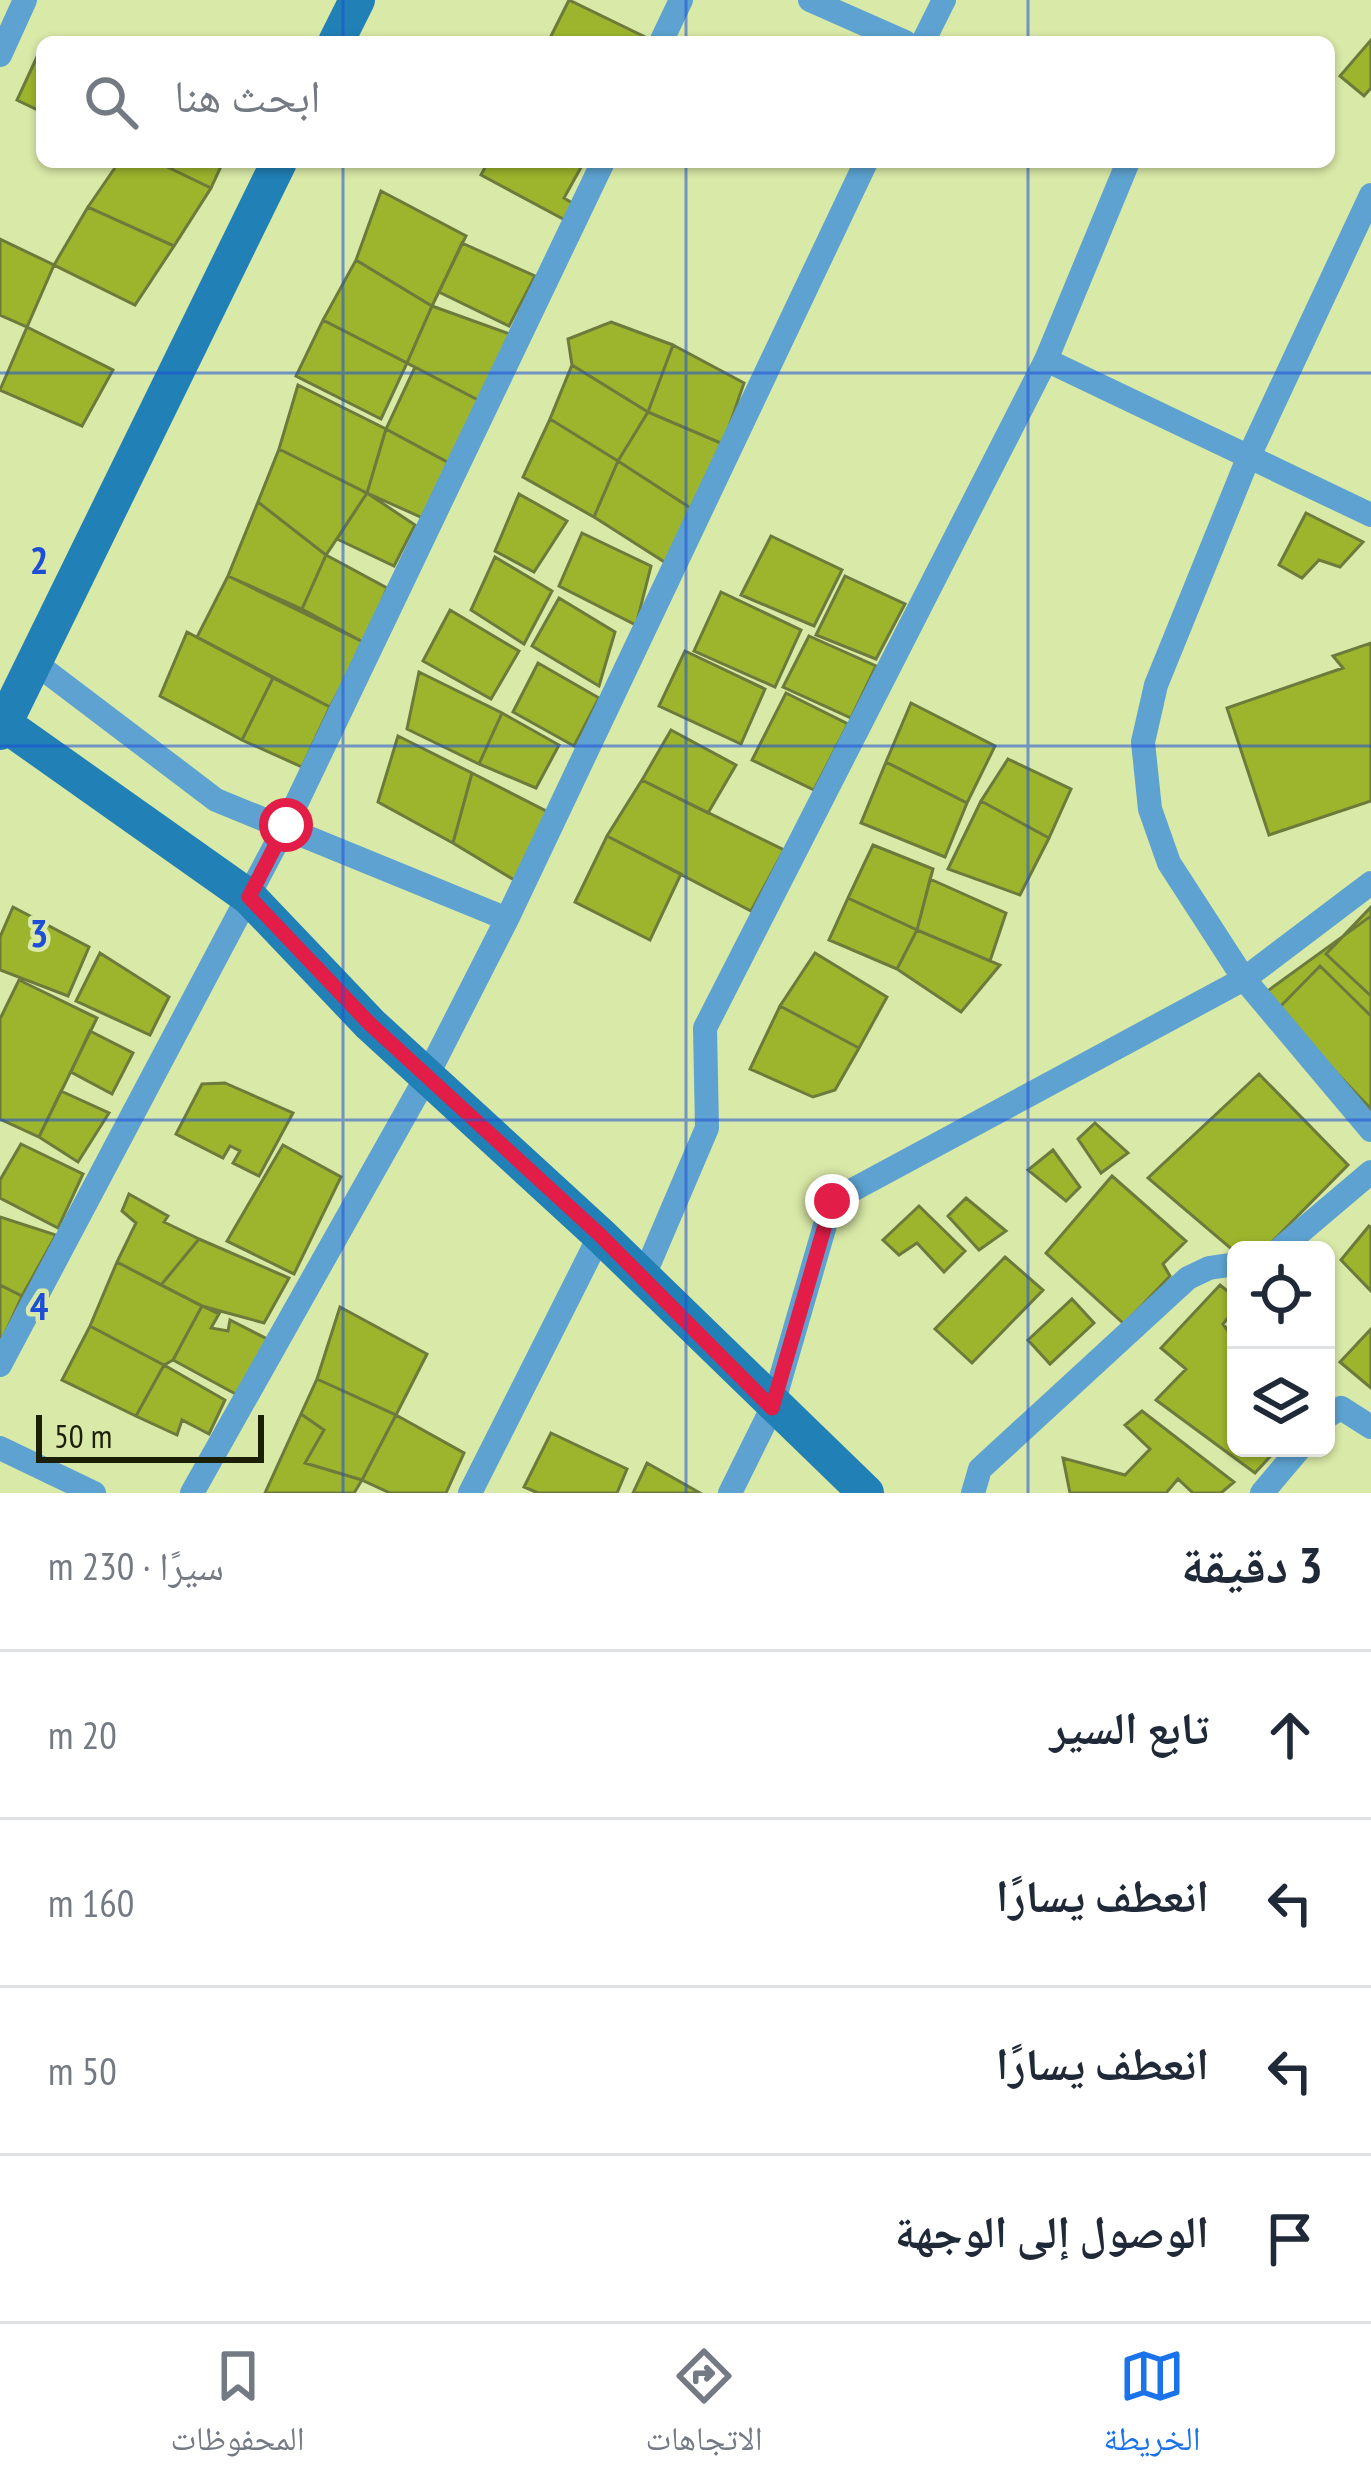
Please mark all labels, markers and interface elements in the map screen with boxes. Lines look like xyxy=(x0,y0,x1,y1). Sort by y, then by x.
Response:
search box xyxy=(36,36,1335,168)
text: ابحث هنا xyxy=(174,66,321,124)
icon: search xyxy=(78,69,144,135)
text: 2 xyxy=(30,534,48,585)
route start xyxy=(259,798,313,852)
text: 3 xyxy=(30,907,48,958)
route end xyxy=(805,1174,859,1228)
map controls xyxy=(1227,1241,1335,1457)
button: locate xyxy=(1227,1241,1335,1349)
text: 4 xyxy=(30,1280,49,1331)
button: layers xyxy=(1227,1349,1335,1457)
scale bar xyxy=(36,1409,264,1462)
text: 50 m xyxy=(54,1414,112,1457)
text: 3 دقيقة xyxy=(1181,1531,1323,1597)
text: سيرًا · 230 m xyxy=(48,1540,224,1591)
text: تابع السير xyxy=(1050,1698,1209,1756)
icon: ahead xyxy=(1257,1702,1323,1768)
text: 20 m xyxy=(48,1709,117,1760)
text: انعطف يسارًا xyxy=(996,1866,1209,1924)
icon: left xyxy=(1257,1870,1323,1936)
text: 160 m xyxy=(48,1877,134,1928)
text: انعطف يسارًا xyxy=(996,2034,1209,2092)
icon: left xyxy=(1257,2038,1323,2104)
text: 50 m xyxy=(48,2045,117,2096)
text: الوصول إلى الوجهة xyxy=(895,2202,1209,2260)
icon: arrive xyxy=(1257,2206,1323,2272)
tab: المحفوظات xyxy=(170,2343,305,2471)
tab: الاتجاهات xyxy=(645,2343,763,2471)
tab: الخريطة xyxy=(1103,2343,1201,2471)

